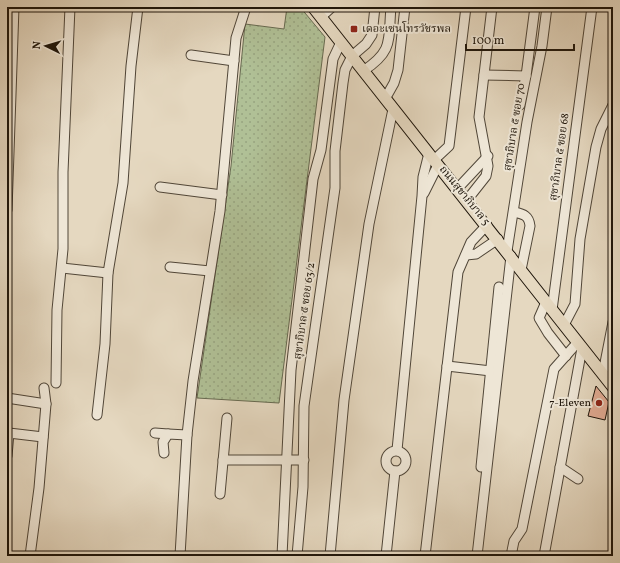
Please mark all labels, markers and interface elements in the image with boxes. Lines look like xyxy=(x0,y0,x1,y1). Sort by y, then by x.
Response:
place label: เดอะเซนโทรวัชรพล xyxy=(362,21,451,37)
marker: เดอะเซนโทรวัชรพล xyxy=(349,24,359,34)
north arrow xyxy=(26,26,66,66)
scale bar xyxy=(466,26,574,52)
text: 100 m xyxy=(472,33,505,49)
text: N xyxy=(30,41,45,50)
street label: สุขาภิบาล ๕ ซอย 70 xyxy=(501,82,529,172)
street label: สุขาภิบาล ๕ ซอย 68 xyxy=(546,112,574,202)
street label: ถนนสุขาภิบาล 5 xyxy=(435,163,493,229)
street label: สุขาภิบาล ๕ ซอย 63/2 xyxy=(291,262,319,360)
place label: 7-Eleven xyxy=(549,396,591,411)
marker: 7-Eleven xyxy=(594,398,604,408)

